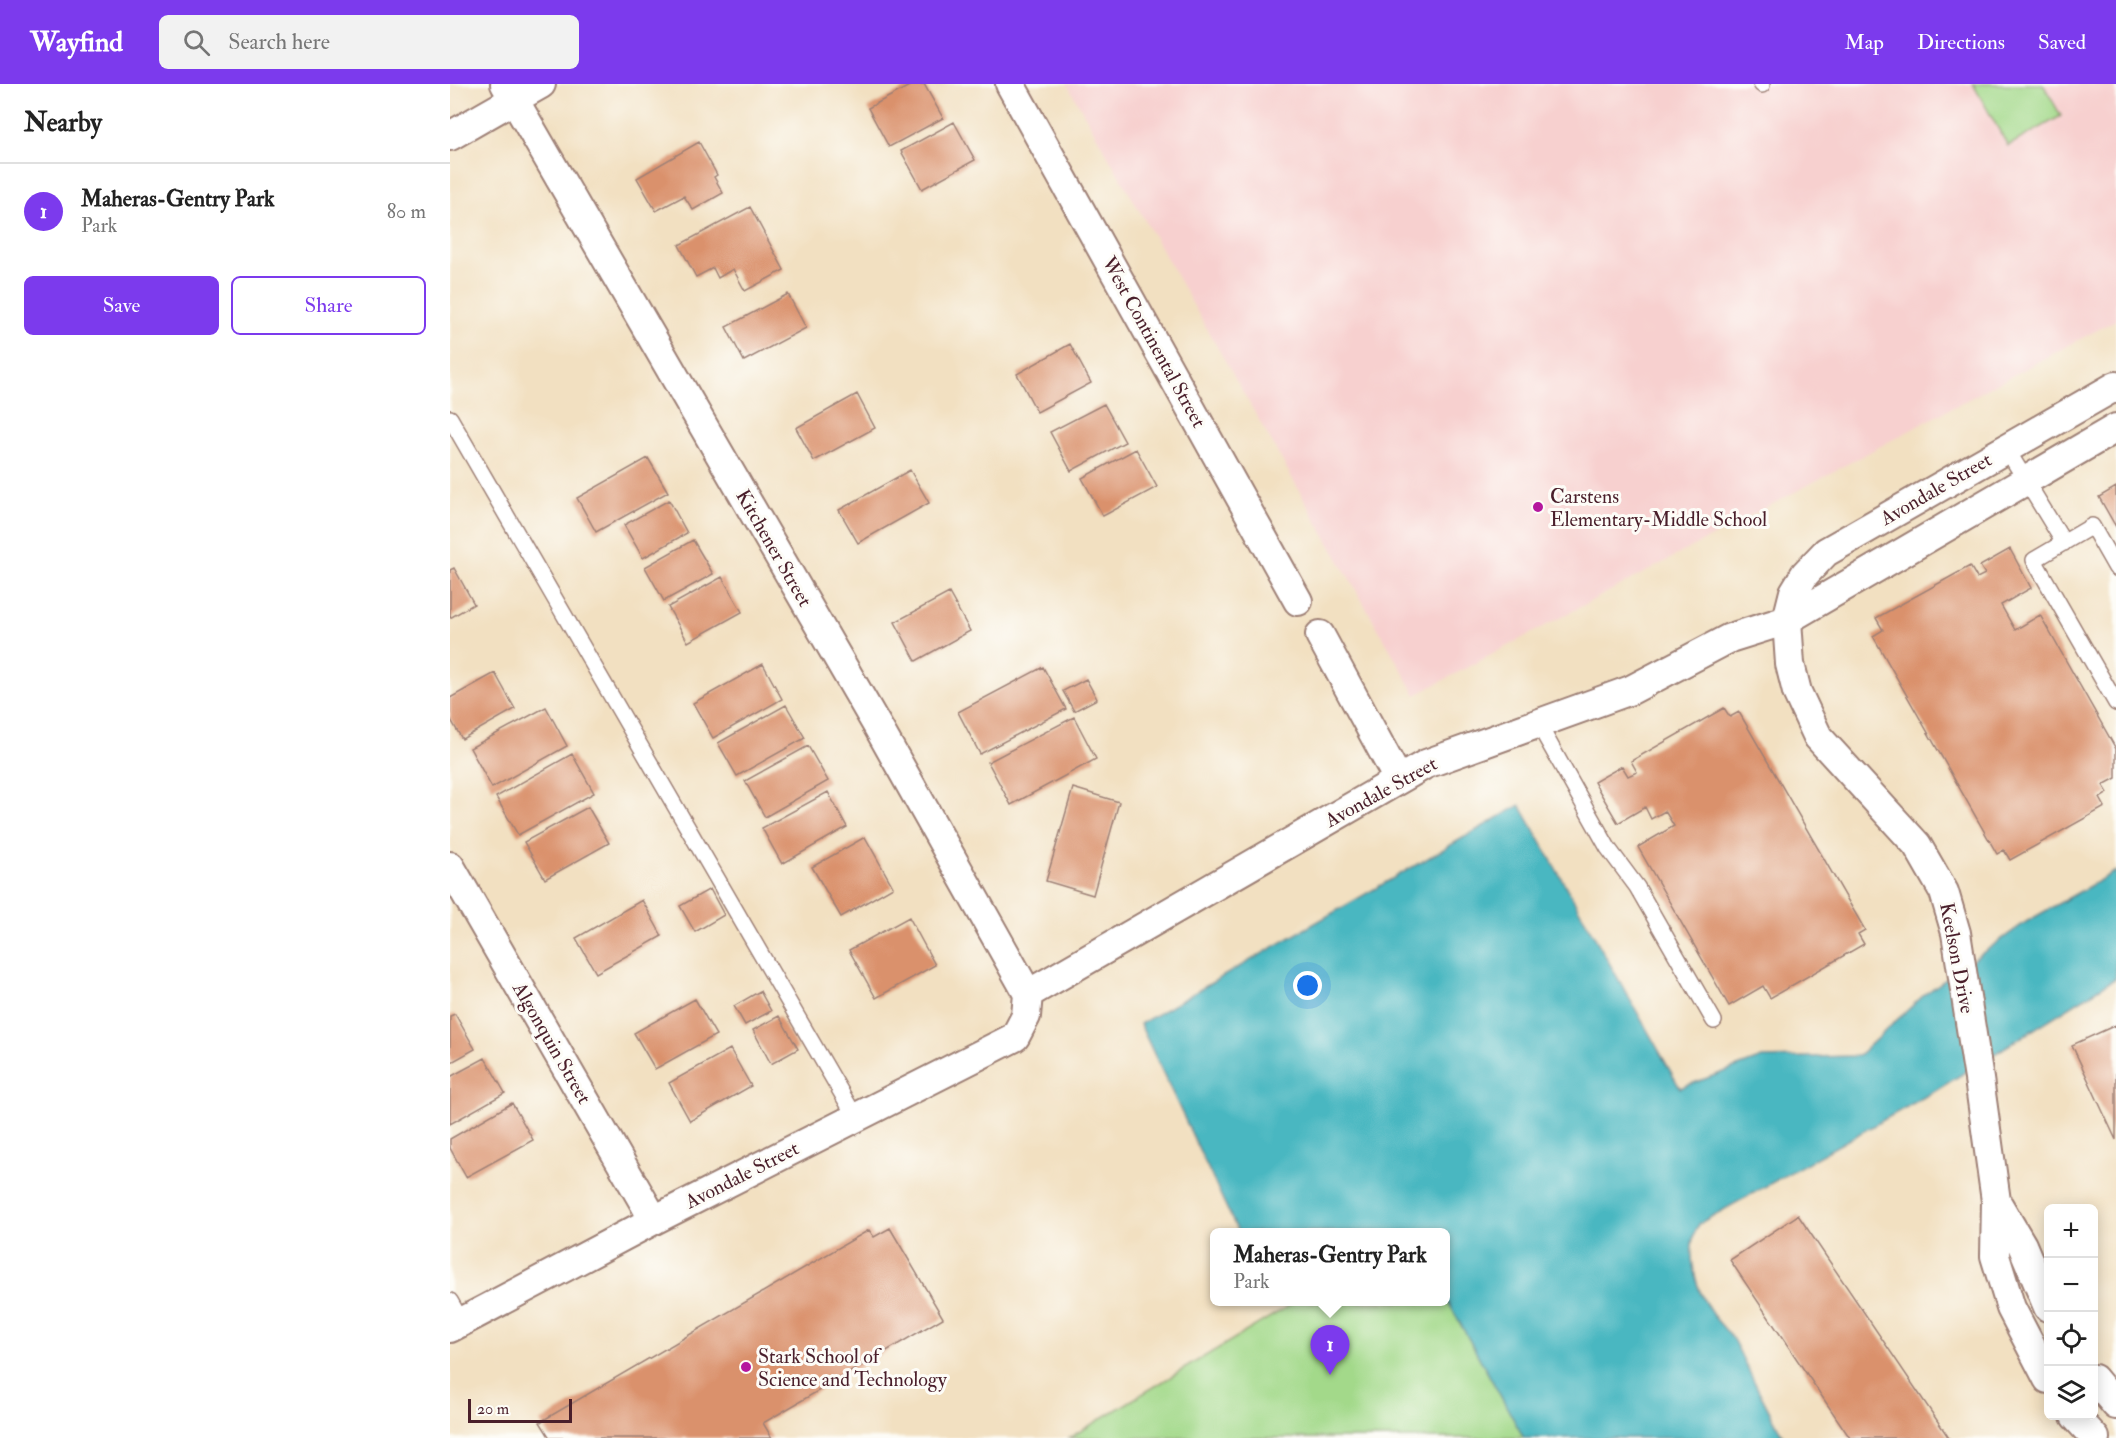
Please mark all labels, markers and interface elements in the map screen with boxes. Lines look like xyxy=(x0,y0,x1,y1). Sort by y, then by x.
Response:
search box xyxy=(159,15,579,69)
text: Wayfind xyxy=(30,25,123,60)
icon: search xyxy=(180,26,213,59)
text: Search here xyxy=(228,28,330,56)
text: Map xyxy=(1844,29,1884,56)
text: Directions xyxy=(1917,29,2005,56)
text: Saved xyxy=(2038,29,2086,56)
text: Nearby xyxy=(24,107,102,139)
text: Maheras-Gentry Park xyxy=(81,185,275,213)
text: 1 xyxy=(40,199,47,224)
text: 80 m xyxy=(387,199,426,224)
text: Park xyxy=(81,213,117,238)
street label: West Continental Street xyxy=(1096,251,1212,432)
button: Save xyxy=(24,276,219,335)
button: Share xyxy=(231,276,426,335)
street label: Avondale Street xyxy=(1875,447,1997,531)
place label: Carstens Elementary-Middle School xyxy=(1550,484,1767,532)
street label: Kitchener Street xyxy=(730,485,818,611)
marker: Carstens Elementary-Middle School xyxy=(1531,500,1545,514)
street label: Avondale Street xyxy=(1320,751,1442,834)
street label: Keelson Drive xyxy=(1934,900,1980,1016)
your location xyxy=(1293,971,1322,1000)
street label: Algonquin Street xyxy=(507,977,597,1109)
street label: Avondale Street xyxy=(680,1135,804,1215)
map controls xyxy=(2044,1204,2098,1420)
button: + xyxy=(2044,1204,2098,1258)
popup xyxy=(1210,1228,1450,1306)
text: Maheras-Gentry Park xyxy=(1233,1241,1427,1269)
button: − xyxy=(2044,1258,2098,1312)
text: Park xyxy=(1233,1269,1270,1294)
button: locate xyxy=(2044,1312,2098,1366)
pin: 1 xyxy=(1310,1326,1350,1375)
place label: Stark School of Science and Technology xyxy=(758,1344,948,1392)
marker: Stark School of Science and Technology xyxy=(739,1360,753,1374)
button: layers xyxy=(2044,1366,2098,1420)
scale bar xyxy=(468,1396,572,1424)
text: 20 m xyxy=(477,1399,509,1419)

